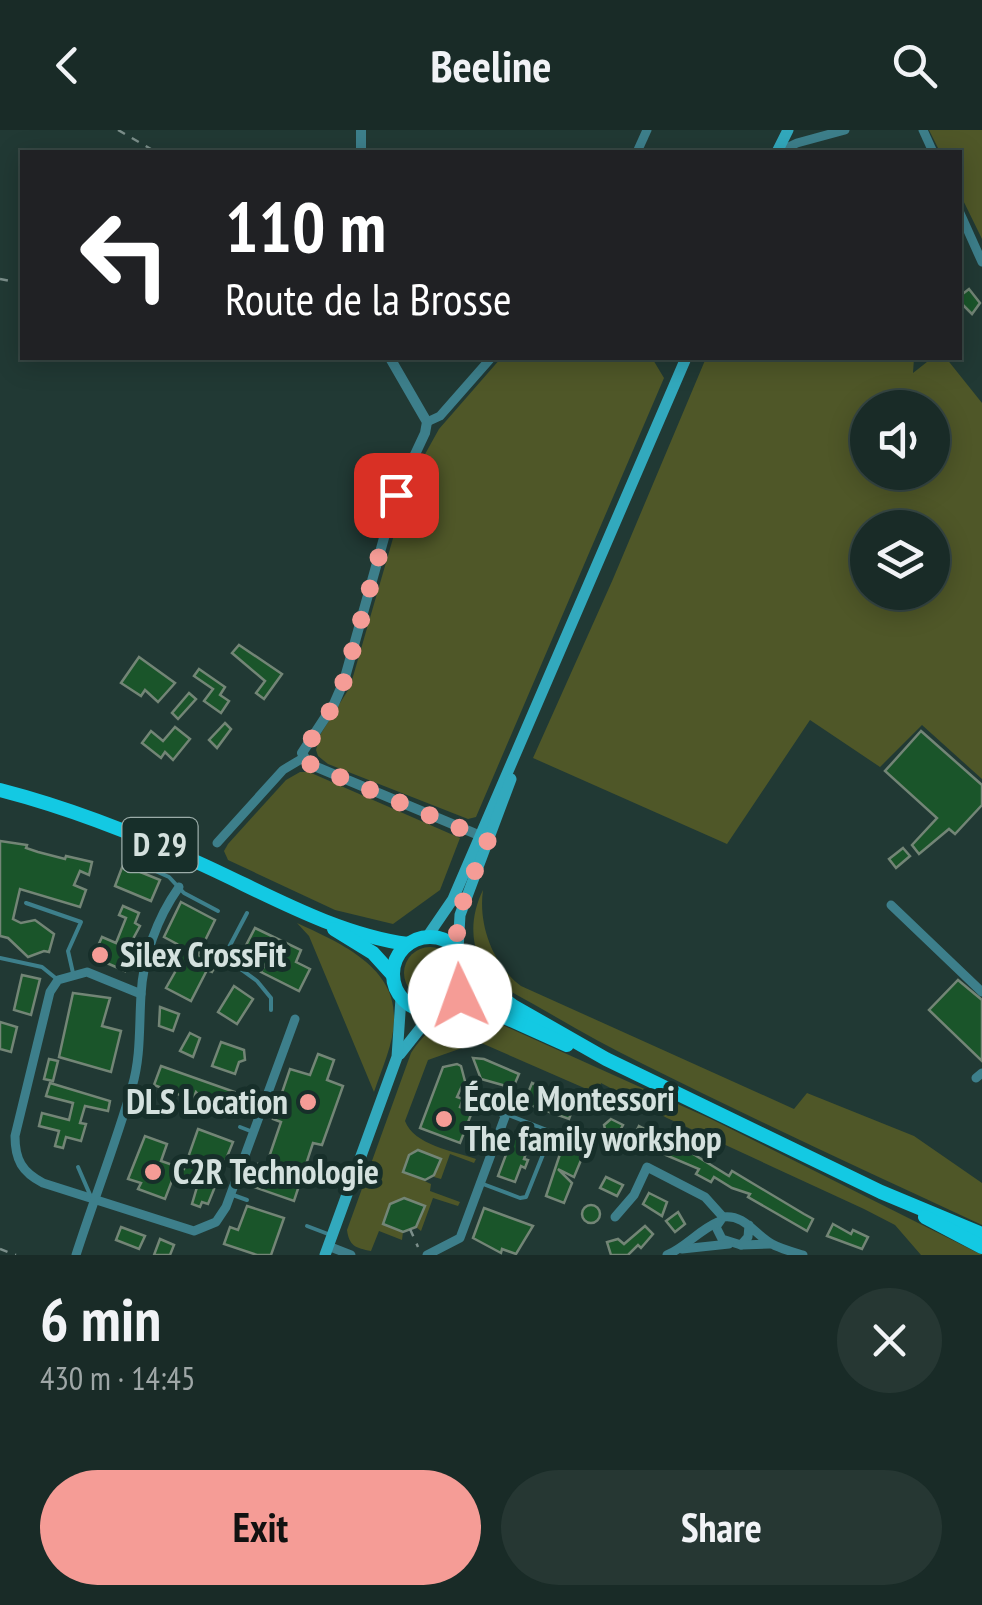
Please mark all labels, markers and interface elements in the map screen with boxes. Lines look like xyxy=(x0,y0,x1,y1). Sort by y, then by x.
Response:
text: Beeline xyxy=(430,36,552,94)
icon: back xyxy=(40,38,95,93)
icon: search xyxy=(887,38,942,93)
text: 110 m xyxy=(225,181,386,271)
icon: left xyxy=(60,190,190,320)
text: Route de la Brosse xyxy=(225,269,512,327)
map controls xyxy=(850,390,950,610)
button: sound xyxy=(850,390,950,490)
pin xyxy=(354,453,439,538)
icon: arrive xyxy=(369,468,424,523)
button: layers xyxy=(850,510,950,610)
road number: D 29 xyxy=(122,818,198,872)
place label: Silex CrossFit xyxy=(120,931,286,977)
marker: Silex CrossFit xyxy=(89,944,111,966)
position arrow xyxy=(408,944,512,1048)
place label: École Montessori The family workshop xyxy=(464,1075,722,1161)
place label: DLS Location xyxy=(126,1078,288,1124)
marker: DLS Location xyxy=(297,1091,319,1113)
marker: École Montessori The family workshop xyxy=(433,1108,455,1130)
place label: C2R Technologie xyxy=(173,1148,379,1194)
marker: C2R Technologie xyxy=(142,1161,164,1183)
text: 6 min xyxy=(40,1280,161,1358)
button: close xyxy=(837,1288,942,1393)
text: 430 m · 14:45 xyxy=(40,1357,195,1399)
button: Exit xyxy=(40,1470,481,1585)
button: Share xyxy=(501,1470,942,1585)

